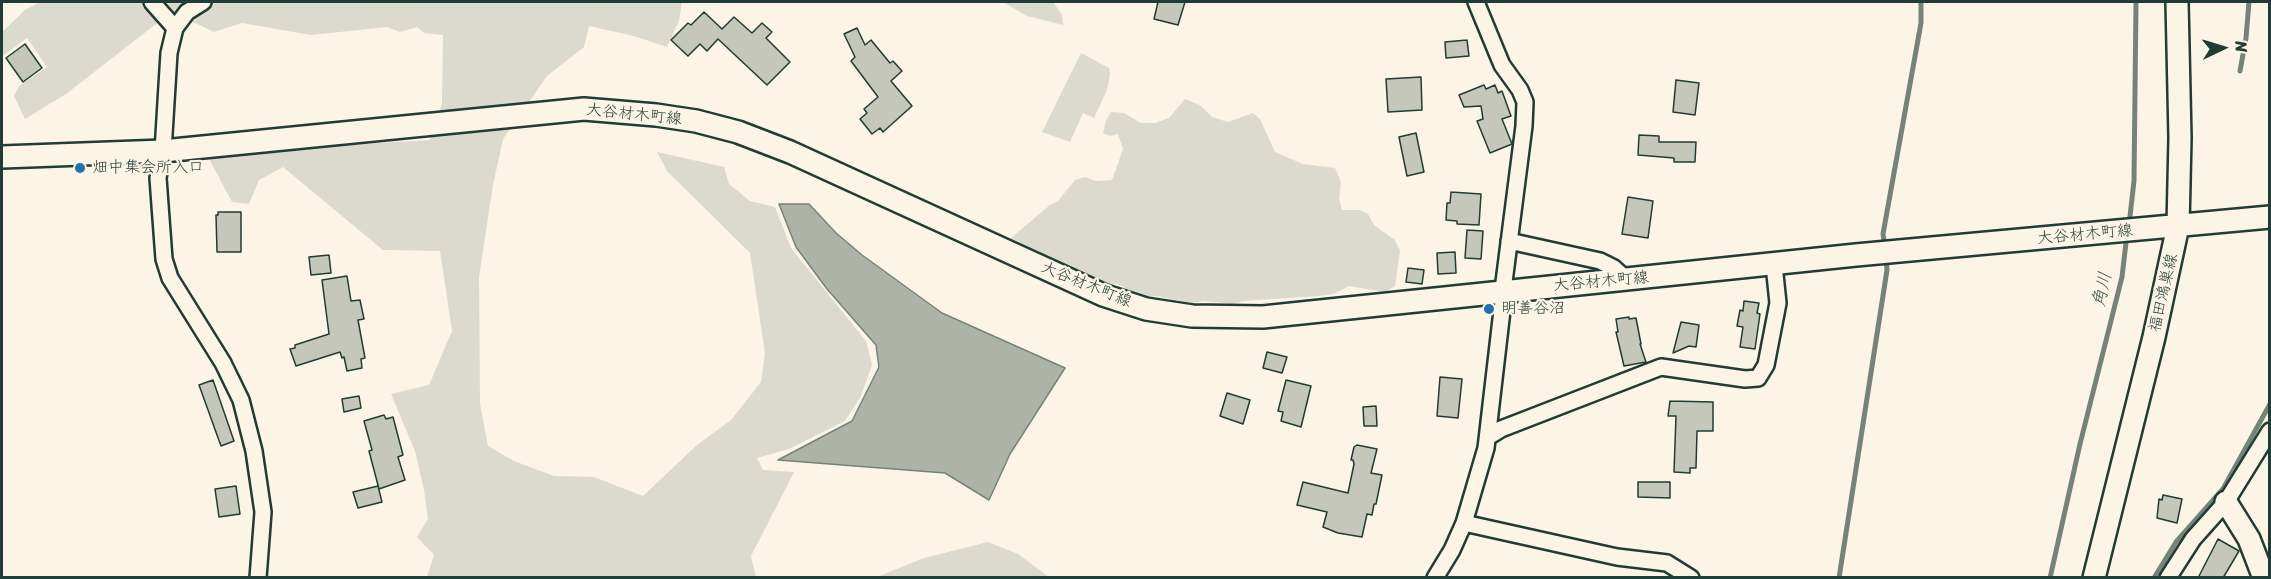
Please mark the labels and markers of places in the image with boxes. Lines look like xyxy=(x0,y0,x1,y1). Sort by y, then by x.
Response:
place label: 畑中集会所入口 xyxy=(92,158,204,178)
marker: 畑中集会所入口 xyxy=(73,161,87,175)
place label: 明善谷沼 xyxy=(1501,299,1565,319)
marker: 明善谷沼 xyxy=(1482,302,1496,316)

